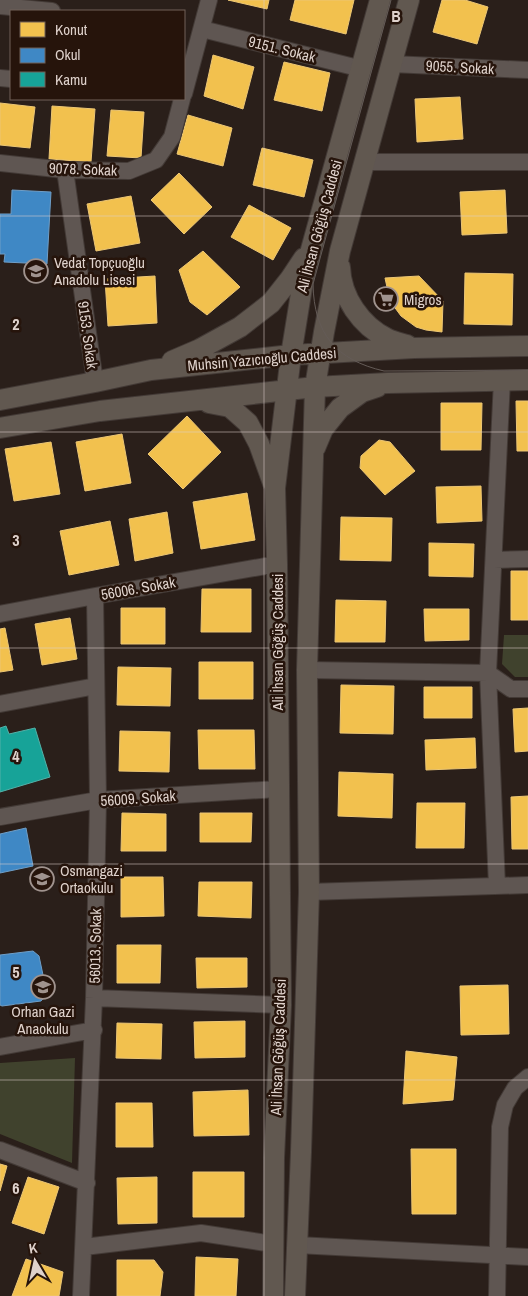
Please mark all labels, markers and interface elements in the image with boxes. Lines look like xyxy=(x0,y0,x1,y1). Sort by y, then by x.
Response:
text: B xyxy=(391,5,401,27)
legend xyxy=(10,10,185,100)
text: Konut xyxy=(55,19,88,40)
street label: 9151. Sokak xyxy=(246,31,319,68)
text: Okul xyxy=(55,44,80,65)
street label: 9055. Sokak xyxy=(425,55,496,79)
text: Kamu xyxy=(55,69,87,90)
street label: 9078. Sokak xyxy=(48,157,118,181)
street label: Ali İhsan Göğüş Caddesi xyxy=(291,157,347,296)
place label: Vedat Topçuoğlu Anadolu Lisesi xyxy=(53,252,145,290)
school or university icon: Vedat Topçuoğlu Anadolu Lisesi xyxy=(23,258,49,284)
supermarket icon: Migros xyxy=(373,286,399,312)
place label: Migros xyxy=(404,289,442,310)
street label: 9153. Sokak xyxy=(73,300,103,371)
text: 2 xyxy=(12,313,20,335)
street label: Muhsin Yazıcıoğlu Caddesi xyxy=(187,342,337,376)
text: 3 xyxy=(12,529,20,551)
street label: 56006. Sokak xyxy=(99,571,178,605)
street label: Ali İhsan Göğüş Caddesi xyxy=(267,574,288,711)
text: 4 xyxy=(12,745,20,767)
street label: 56009. Sokak xyxy=(100,785,177,811)
place label: Osmangazi Ortaokulu xyxy=(60,860,123,898)
school or university icon: Osmangazi Ortaokulu xyxy=(29,866,55,892)
street label: 56013. Sokak xyxy=(84,907,106,984)
text: 5 xyxy=(12,961,20,983)
school or university icon: Orhan Gazi Anaokulu xyxy=(30,974,56,1000)
street label: Ali İhsan Göğüş Caddesi xyxy=(265,978,291,1117)
place label: Orhan Gazi Anaokulu xyxy=(11,1001,75,1039)
text: 6 xyxy=(12,1177,20,1199)
north arrow xyxy=(10,1236,60,1286)
text: K xyxy=(27,1239,39,1258)

